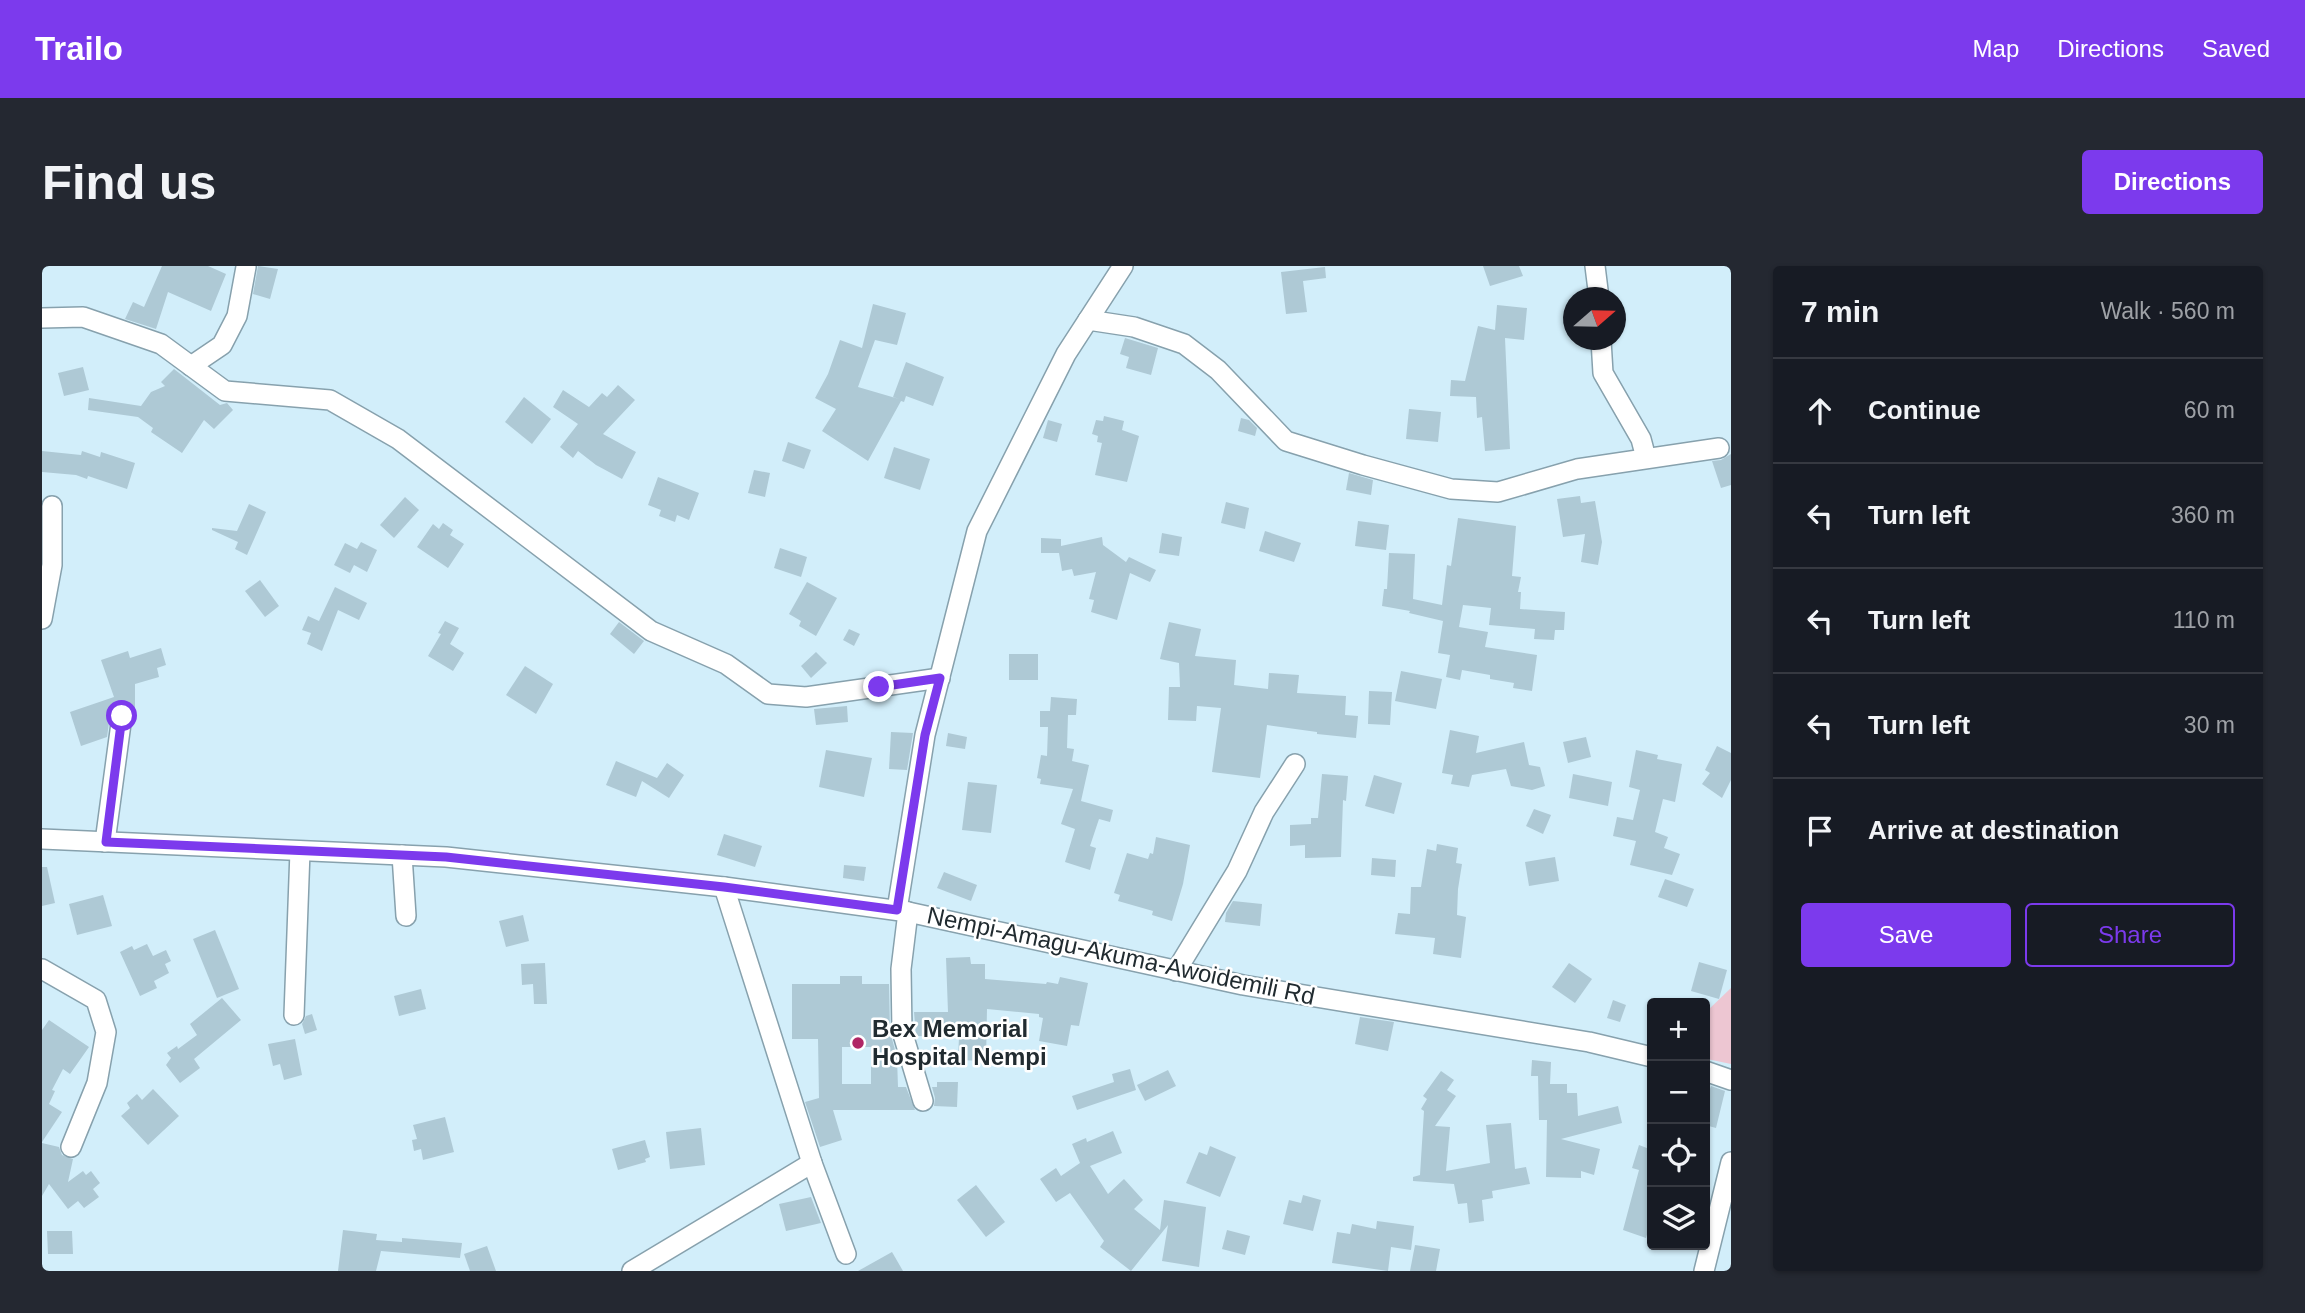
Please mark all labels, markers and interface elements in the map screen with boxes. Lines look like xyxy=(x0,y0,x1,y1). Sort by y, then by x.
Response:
text: Trailo xyxy=(35,30,123,67)
text: Map xyxy=(1973,35,2019,62)
text: Directions xyxy=(2057,35,2164,62)
text: Saved xyxy=(2202,35,2270,62)
button: Directions xyxy=(2082,150,2263,214)
text: Find us xyxy=(42,155,216,209)
north arrow xyxy=(1563,287,1626,350)
text: 7 min xyxy=(1801,295,1879,328)
text: Walk · 560 m xyxy=(2100,298,2235,324)
icon: ahead xyxy=(1801,392,1839,430)
text: Continue xyxy=(1868,395,1981,425)
text: 60 m xyxy=(2184,397,2235,423)
icon: left xyxy=(1801,497,1839,535)
text: Turn left xyxy=(1868,500,1970,530)
text: 360 m xyxy=(2171,502,2235,528)
icon: left xyxy=(1801,602,1839,640)
text: Turn left xyxy=(1868,605,1970,635)
text: 110 m xyxy=(2173,607,2235,633)
route end xyxy=(863,671,894,702)
route start xyxy=(106,700,137,731)
icon: left xyxy=(1801,707,1839,745)
text: Turn left xyxy=(1868,710,1970,740)
text: 30 m xyxy=(2184,712,2235,738)
icon: arrive xyxy=(1801,812,1839,850)
text: Arrive at destination xyxy=(1868,815,2119,845)
street label: Nempi-Amagu-Akuma-Awoidemili Rd xyxy=(925,901,1317,1010)
button: Save xyxy=(1801,903,2011,967)
button: Share xyxy=(2025,903,2235,967)
map controls xyxy=(1647,998,1710,1250)
button: + xyxy=(1647,998,1710,1061)
place label: Bex Memorial Hospital Nempi xyxy=(872,1015,1047,1070)
marker: Bex Memorial Hospital Nempi xyxy=(850,1035,866,1051)
button: − xyxy=(1647,1061,1710,1124)
button: locate xyxy=(1647,1124,1710,1187)
button: layers xyxy=(1647,1187,1710,1250)

